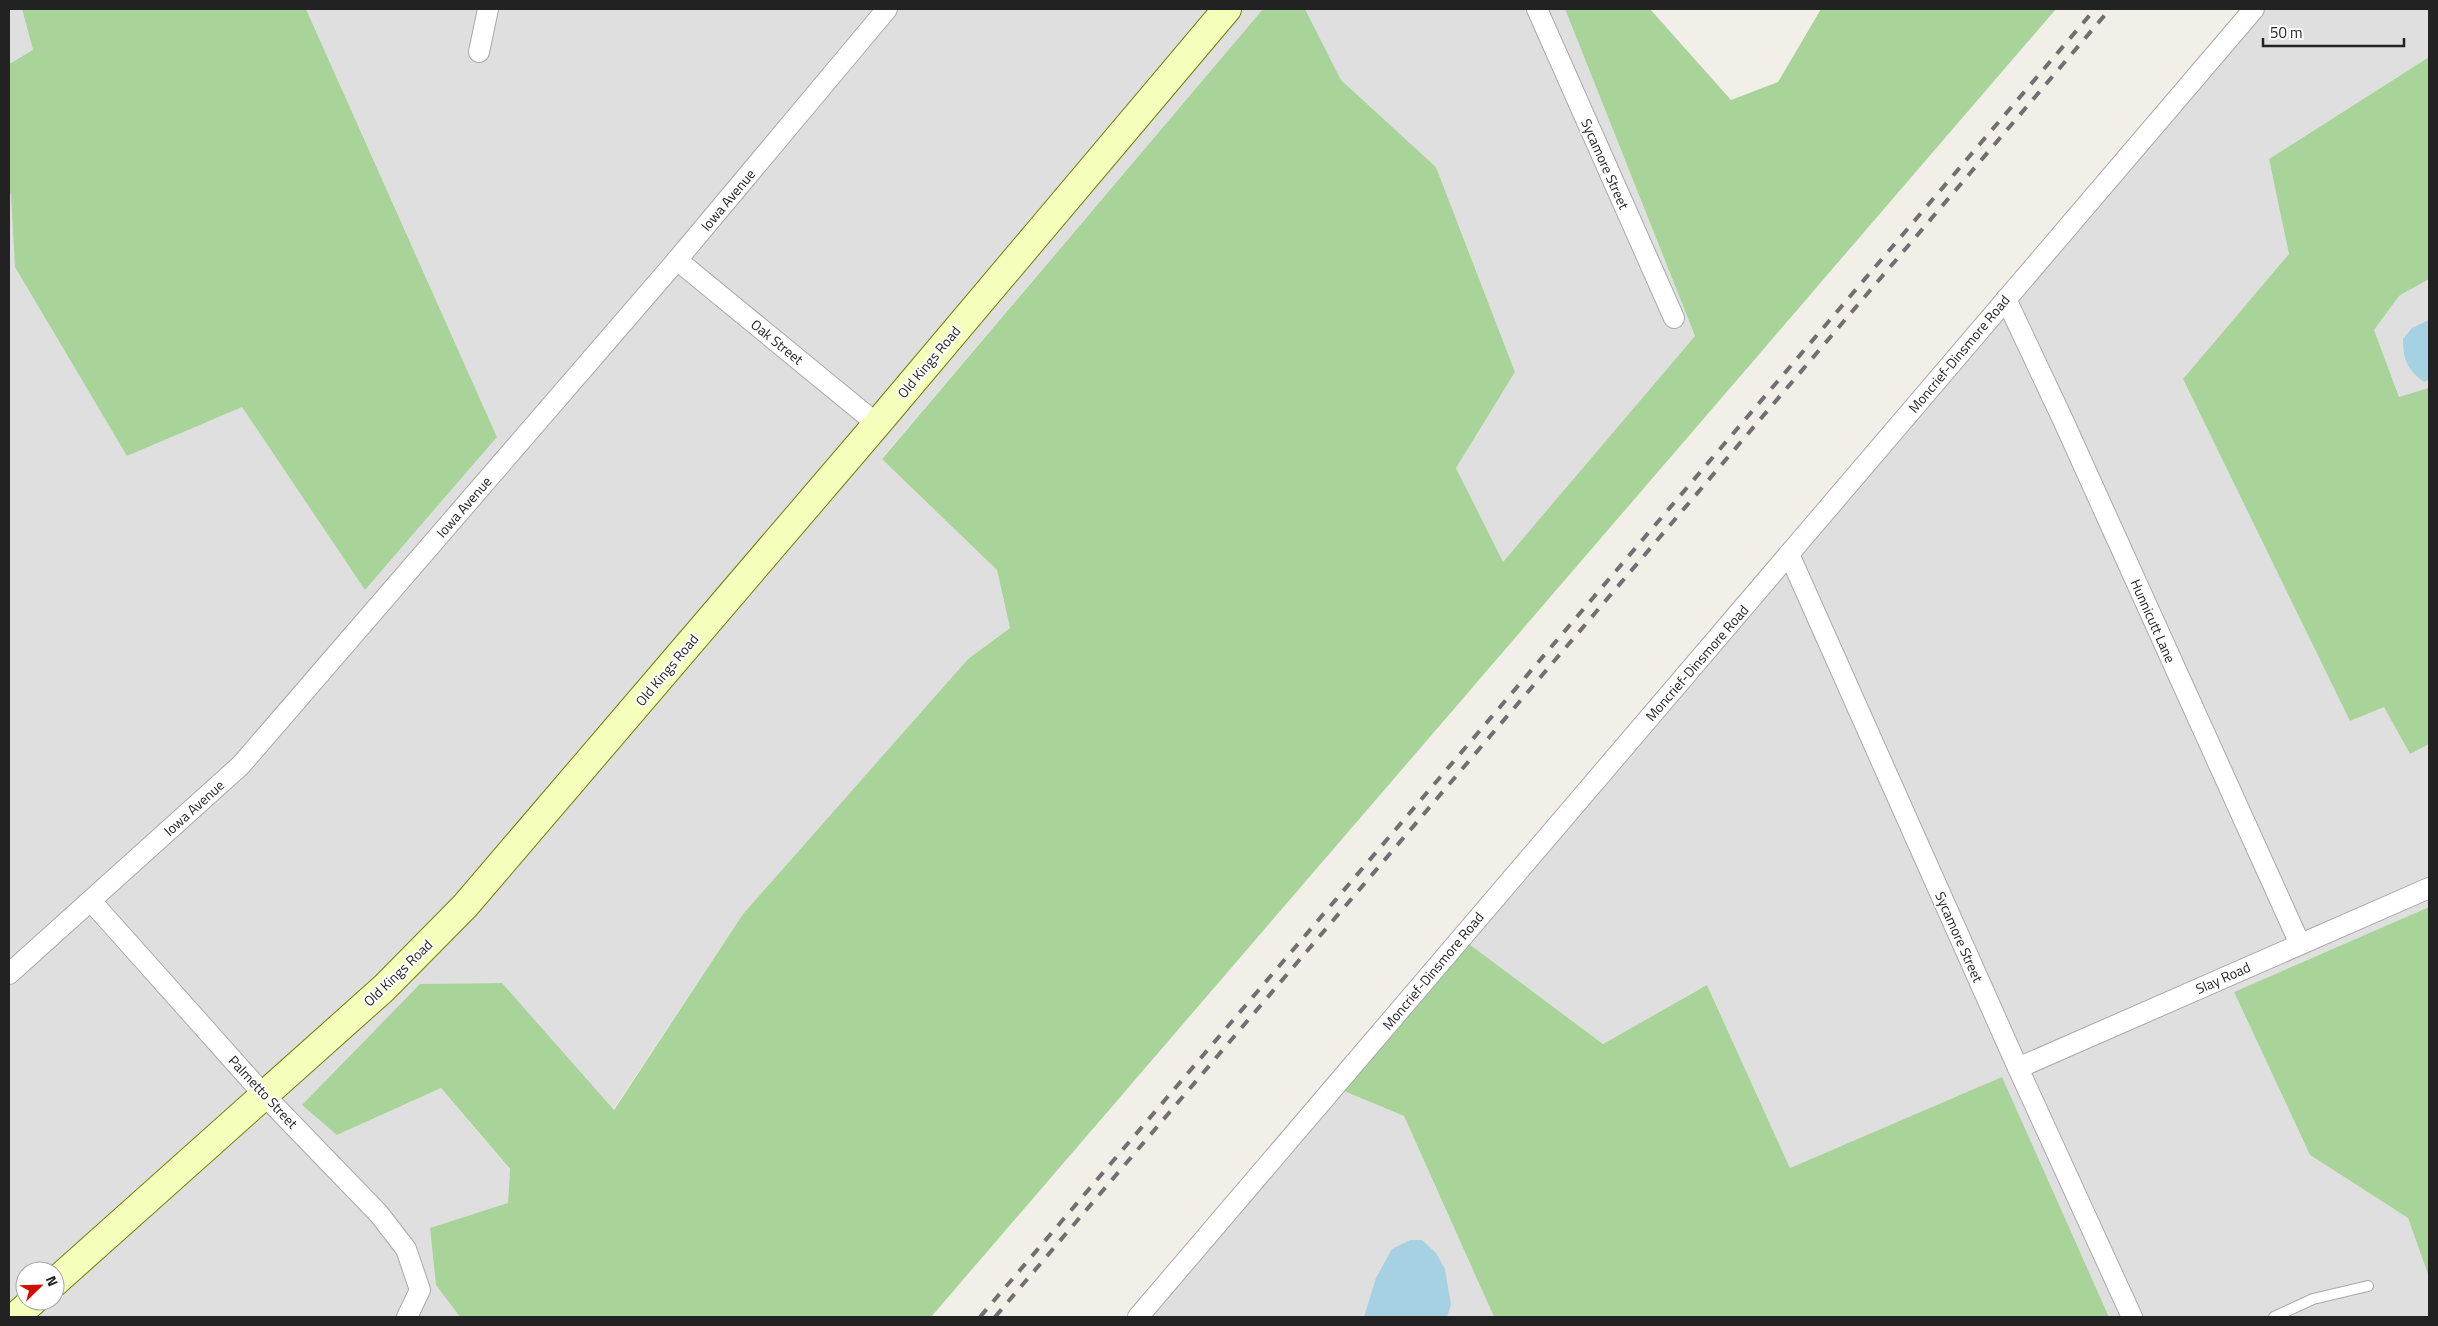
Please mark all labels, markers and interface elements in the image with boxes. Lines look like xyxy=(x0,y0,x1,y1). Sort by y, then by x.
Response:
scale bar xyxy=(2263,15,2404,47)
text: 50 m xyxy=(2270,21,2303,44)
street label: Sycamore Street xyxy=(1576,115,1635,213)
street label: Iowa Avenue xyxy=(695,164,760,235)
street label: Moncrief-Dinsmore Road xyxy=(1903,290,2014,417)
street label: Oak Street xyxy=(747,314,808,369)
street label: Old Kings Road xyxy=(892,321,965,402)
street label: Iowa Avenue xyxy=(431,471,496,542)
street label: Hunnicutt Lane xyxy=(2126,576,2181,666)
street label: Moncrief-Dinsmore Road xyxy=(1640,600,1753,726)
street label: Old Kings Road xyxy=(630,629,703,710)
street label: Iowa Avenue xyxy=(159,775,229,841)
street label: Sycamore Street xyxy=(1930,888,1989,986)
street label: Moncrief-Dinsmore Road xyxy=(1377,907,1488,1034)
street label: Old Kings Road xyxy=(358,934,437,1011)
street label: Slay Road xyxy=(2192,956,2254,999)
street label: Palmetto Street xyxy=(224,1050,303,1133)
north arrow xyxy=(15,1261,65,1311)
text: N xyxy=(41,1272,64,1289)

